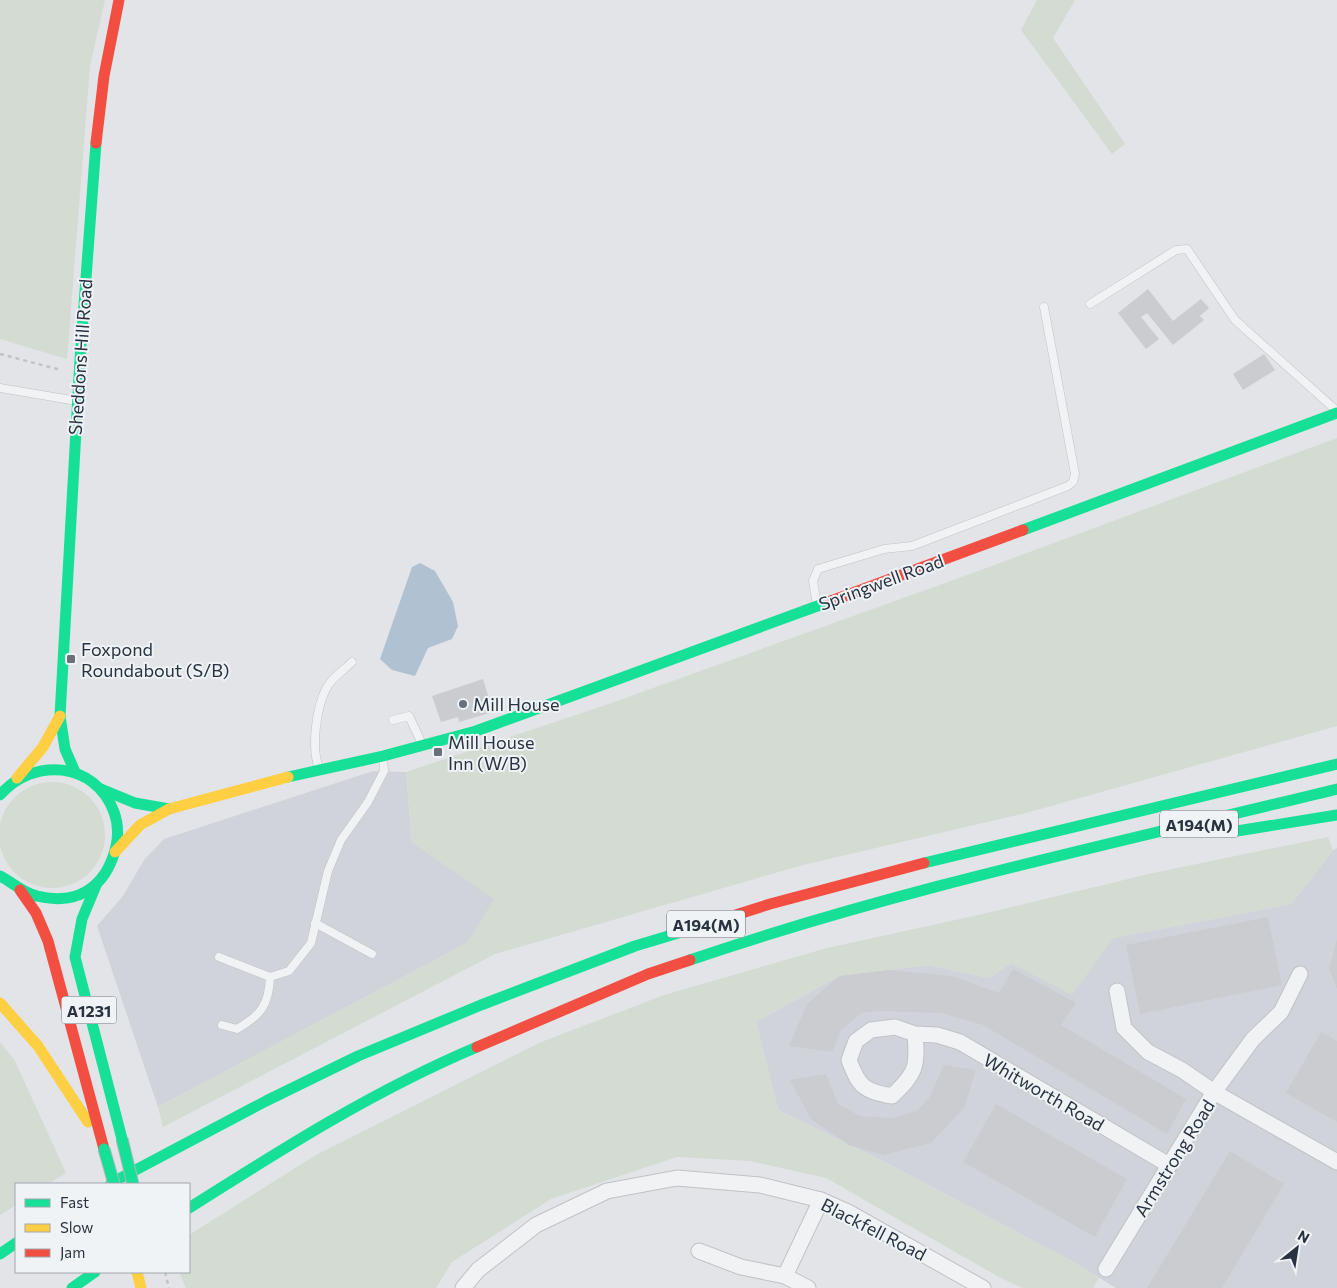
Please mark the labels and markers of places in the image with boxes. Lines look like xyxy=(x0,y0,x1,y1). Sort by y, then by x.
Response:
place label: Foxpond Roundabout (S/B) xyxy=(81,638,229,681)
marker: Foxpond Roundabout (S/B) xyxy=(65,653,77,665)
place label: Mill House xyxy=(473,693,559,715)
marker: Mill House xyxy=(457,698,469,710)
place label: Mill House Inn (W/B) xyxy=(448,731,534,774)
marker: Mill House Inn (W/B) xyxy=(432,746,444,758)

